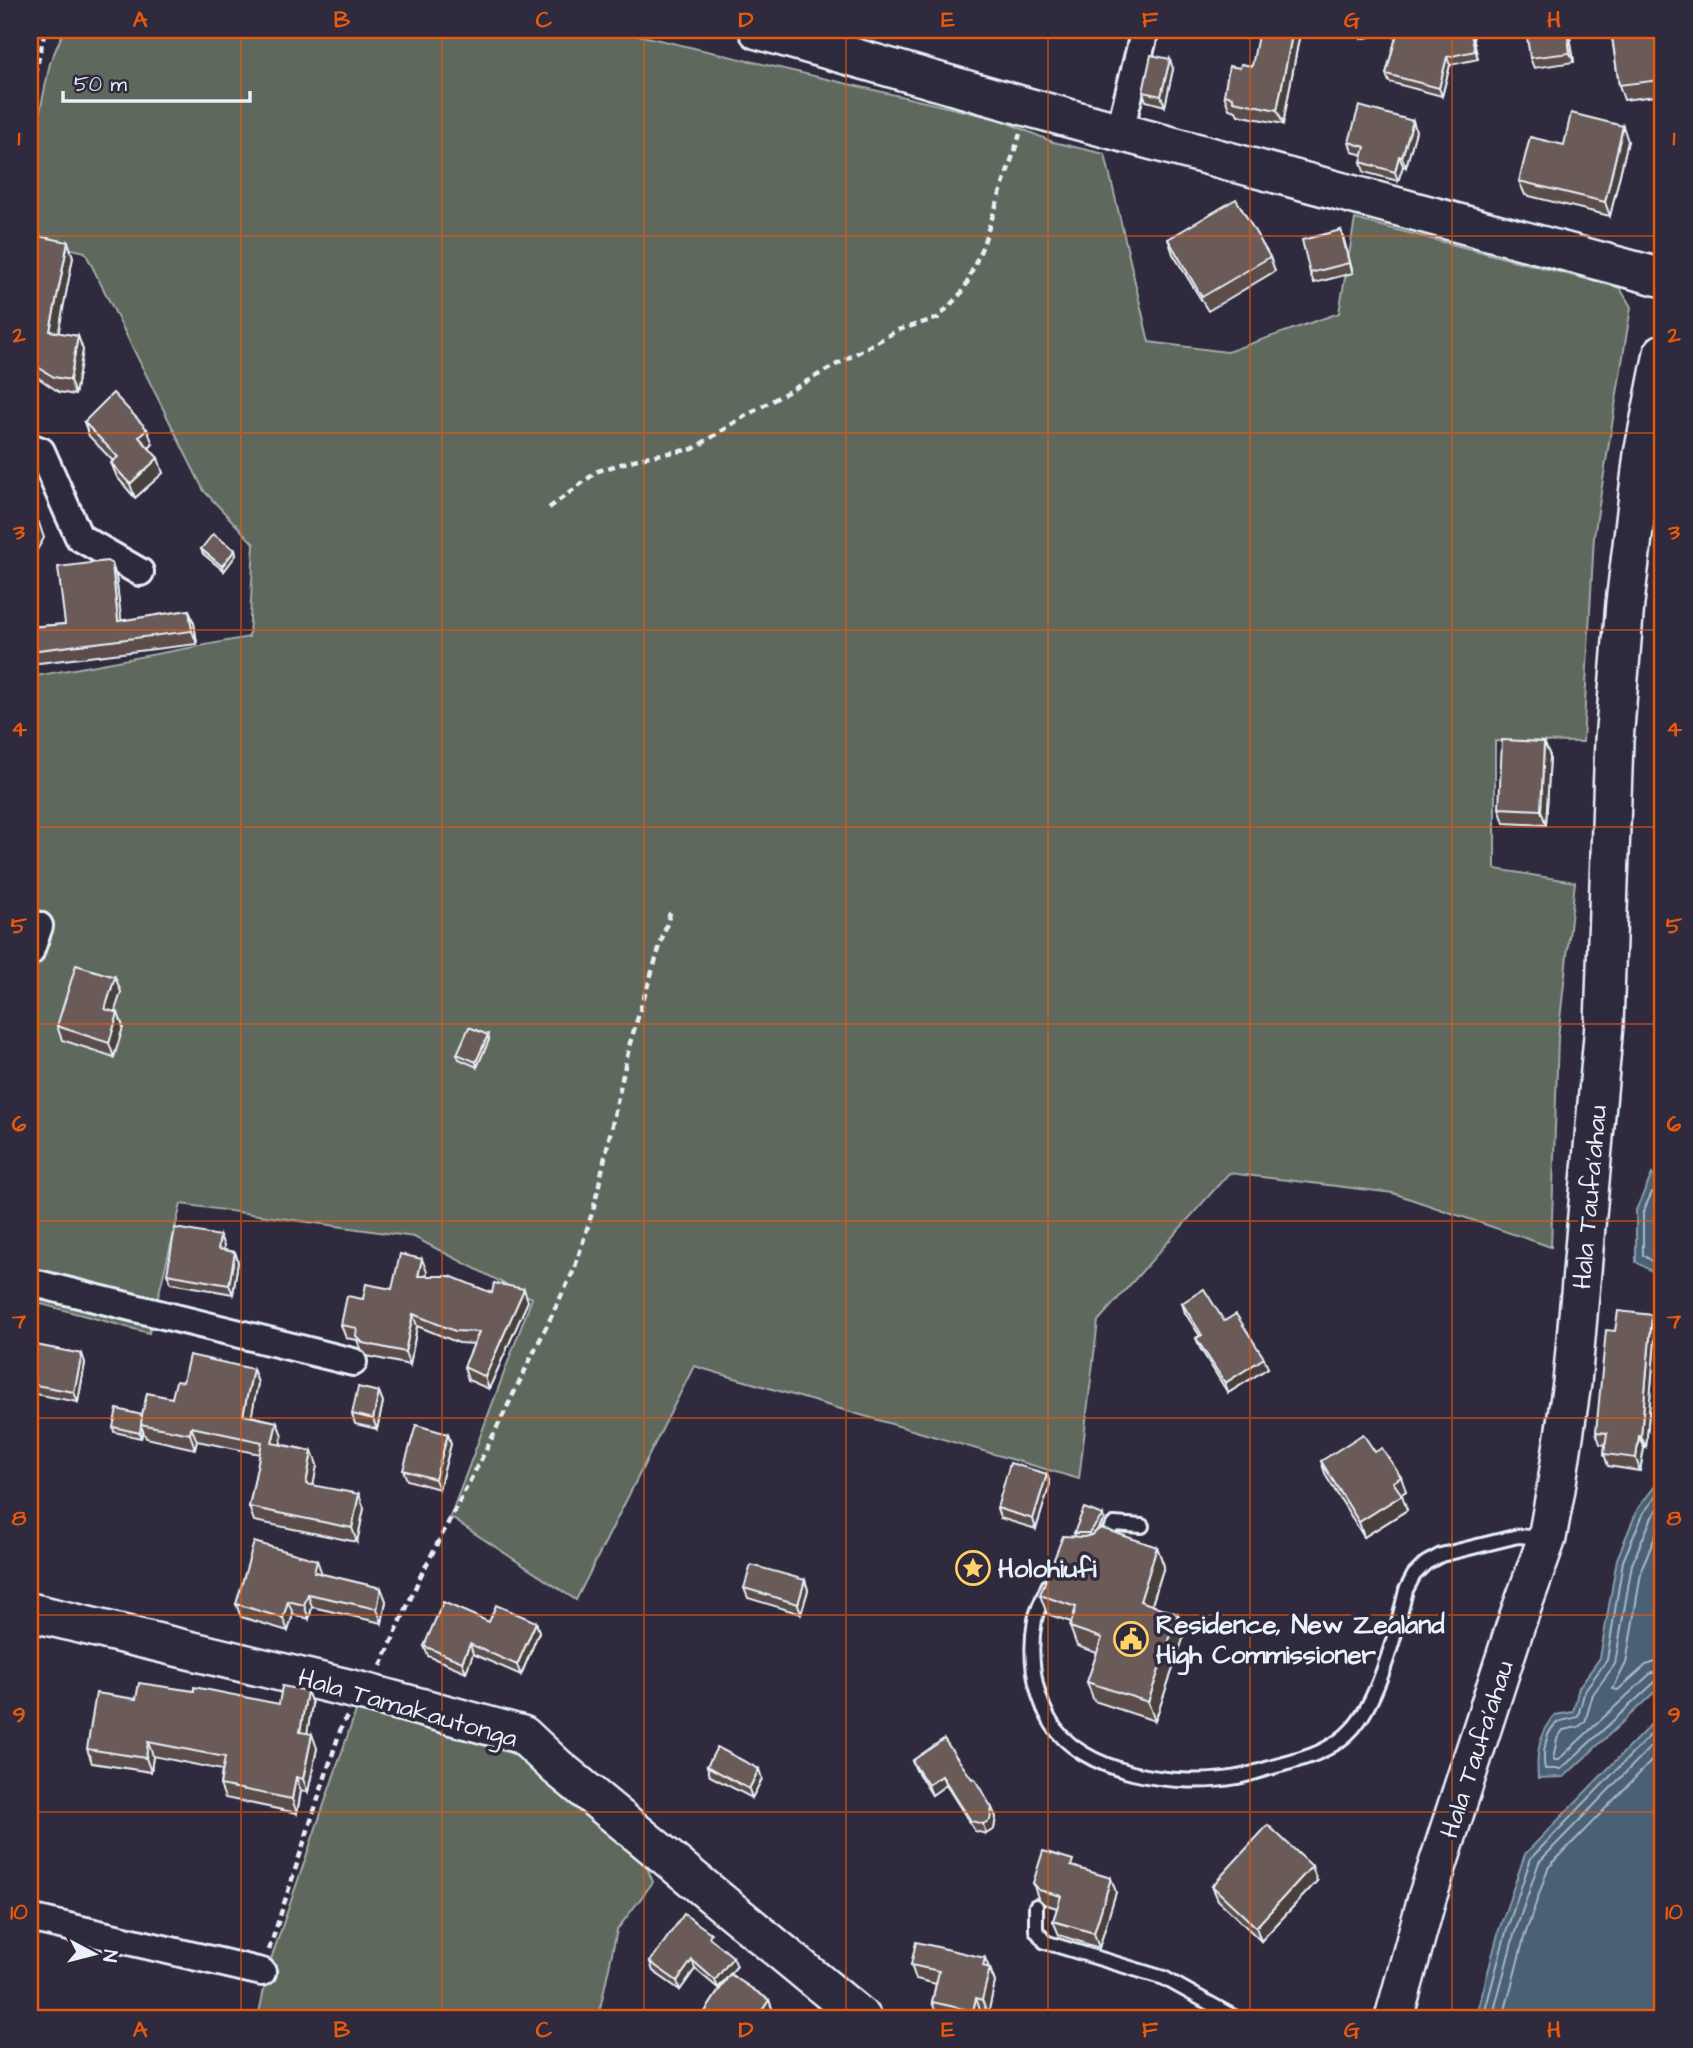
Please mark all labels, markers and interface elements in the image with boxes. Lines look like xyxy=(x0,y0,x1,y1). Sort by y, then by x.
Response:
text: A xyxy=(133,4,148,36)
text: B xyxy=(334,4,351,36)
text: C xyxy=(536,4,553,36)
text: D xyxy=(739,4,754,36)
text: E xyxy=(941,4,955,36)
text: F xyxy=(1142,4,1159,36)
text: G xyxy=(1344,4,1360,36)
text: H xyxy=(1547,4,1561,36)
scale bar xyxy=(63,60,250,104)
text: 50 m xyxy=(74,70,128,99)
text: 1 xyxy=(18,122,21,154)
text: 1 xyxy=(1673,122,1676,154)
text: 2 xyxy=(11,319,26,351)
text: 2 xyxy=(1666,319,1681,351)
text: 3 xyxy=(12,516,25,548)
text: 3 xyxy=(1667,516,1680,548)
text: 4 xyxy=(11,713,27,745)
text: 4 xyxy=(1666,713,1682,745)
text: 5 xyxy=(11,910,28,942)
text: 5 xyxy=(1666,910,1683,942)
street label: Hala Taufa'ahau xyxy=(1564,1103,1616,1291)
text: 6 xyxy=(12,1108,27,1140)
text: 6 xyxy=(1667,1108,1682,1140)
text: 7 xyxy=(11,1305,27,1337)
text: 7 xyxy=(1666,1305,1682,1337)
text: 8 xyxy=(12,1502,27,1534)
text: 8 xyxy=(1667,1502,1682,1534)
place icon: Holohiufi xyxy=(954,1549,992,1587)
place label: Holohiufi xyxy=(998,1551,1097,1587)
place label: Residence, New Zealand High Commissioner xyxy=(1156,1607,1445,1676)
public building icon: Residence, New Zealand High Commissioner xyxy=(1112,1620,1150,1658)
street label: Hala Taufa'ahau xyxy=(1431,1656,1523,1843)
street label: Hala Tamakautonga xyxy=(293,1659,522,1758)
text: 9 xyxy=(12,1699,26,1731)
text: 9 xyxy=(1667,1699,1681,1731)
text: 10 xyxy=(10,1896,28,1928)
text: 10 xyxy=(1665,1896,1683,1928)
north arrow xyxy=(60,1918,130,1988)
text: N xyxy=(95,1948,124,1964)
text: A xyxy=(133,2014,148,2046)
text: B xyxy=(334,2014,351,2046)
text: C xyxy=(536,2014,553,2046)
text: D xyxy=(739,2014,754,2046)
text: E xyxy=(941,2014,955,2046)
text: F xyxy=(1142,2014,1159,2046)
text: G xyxy=(1344,2014,1360,2046)
text: H xyxy=(1547,2014,1561,2046)

